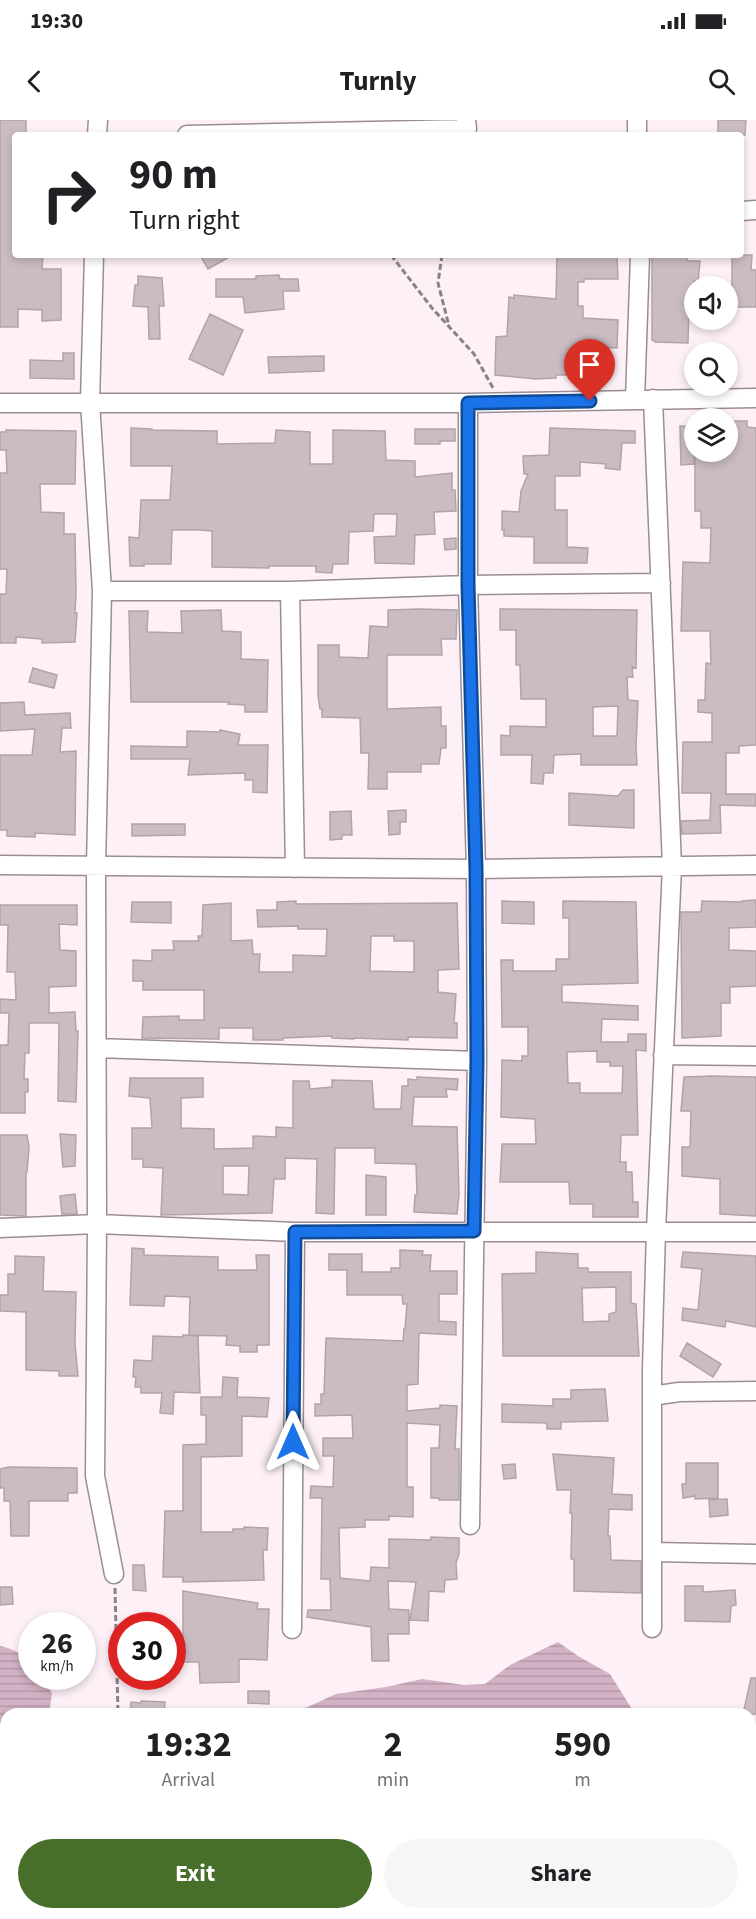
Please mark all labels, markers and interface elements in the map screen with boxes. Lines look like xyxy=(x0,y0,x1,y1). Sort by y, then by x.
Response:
text: 19:30 xyxy=(30,5,83,37)
text: Turnly xyxy=(339,62,417,101)
icon: back xyxy=(18,65,51,98)
icon: search xyxy=(705,65,738,98)
text: 90 m xyxy=(129,145,218,205)
icon: right xyxy=(30,156,108,234)
text: Turn right xyxy=(129,201,240,240)
map controls xyxy=(684,276,738,462)
button: sound xyxy=(684,276,738,330)
pin xyxy=(564,339,615,401)
button: search xyxy=(684,342,738,396)
icon: arrive xyxy=(573,348,606,381)
button: layers xyxy=(684,408,738,462)
position arrow xyxy=(261,1410,325,1474)
speed limit sign: 30 xyxy=(108,1612,186,1690)
text: 26 xyxy=(41,1622,73,1665)
text: km/h xyxy=(40,1656,74,1677)
text: 19:32 xyxy=(145,1719,232,1770)
text: 2 xyxy=(383,1719,402,1770)
text: 590 xyxy=(554,1719,611,1770)
text: Arrival xyxy=(161,1766,215,1794)
text: min xyxy=(377,1766,409,1794)
text: m xyxy=(574,1766,591,1794)
button: Exit xyxy=(18,1839,372,1908)
button: Share xyxy=(384,1839,738,1908)

